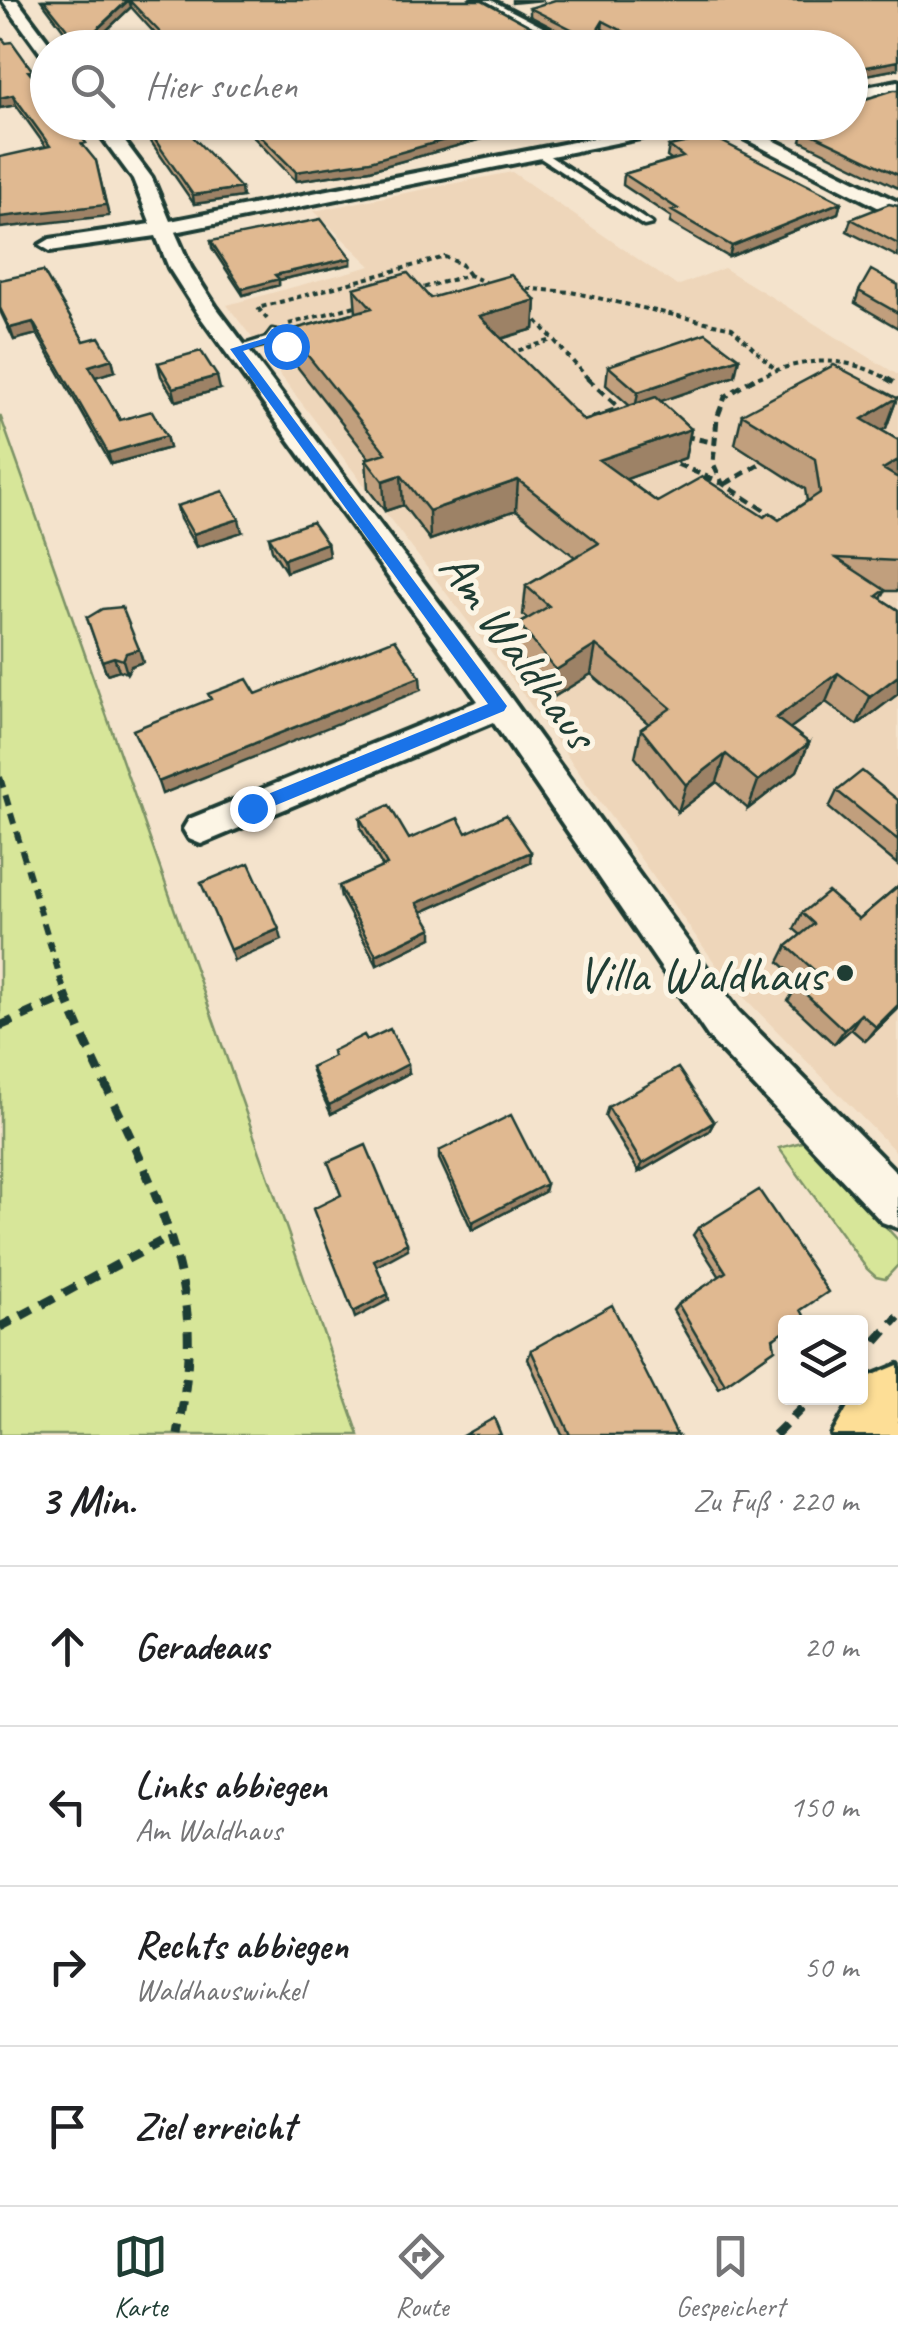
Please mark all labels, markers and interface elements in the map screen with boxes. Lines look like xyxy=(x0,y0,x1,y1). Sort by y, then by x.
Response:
search box xyxy=(30,30,868,140)
icon: search xyxy=(65,58,120,113)
text: Hier suchen xyxy=(145,62,297,109)
route start xyxy=(264,324,310,370)
street label: Am Waldhaus xyxy=(426,538,614,765)
route end xyxy=(230,786,276,832)
place label: Villa Waldhaus xyxy=(577,943,829,1006)
marker: Villa Waldhaus xyxy=(834,962,856,984)
map controls xyxy=(778,1315,868,1405)
button: layers xyxy=(778,1315,868,1405)
text: 3 Min. xyxy=(40,1474,136,1527)
text: Zu Fuß · 220 m xyxy=(693,1480,858,1521)
icon: ahead xyxy=(40,1619,95,1674)
text: Geradeaus xyxy=(135,1623,268,1670)
text: 20 m xyxy=(804,1626,858,1667)
text: Links abbiegen xyxy=(135,1762,327,1809)
icon: left xyxy=(40,1779,95,1834)
text: 150 m xyxy=(789,1786,858,1827)
text: Am Waldhaus xyxy=(135,1809,282,1850)
text: Rechts abbiegen xyxy=(135,1922,348,1969)
icon: right xyxy=(40,1939,95,1994)
text: 50 m xyxy=(804,1946,858,1987)
text: Waldhauswinkel xyxy=(135,1969,305,2010)
icon: arrive xyxy=(40,2099,95,2154)
text: Ziel erreicht xyxy=(135,2103,295,2150)
tab: Karte xyxy=(113,2229,168,2324)
tab: Route xyxy=(394,2229,449,2324)
tab: Gespeichert xyxy=(676,2229,785,2324)

